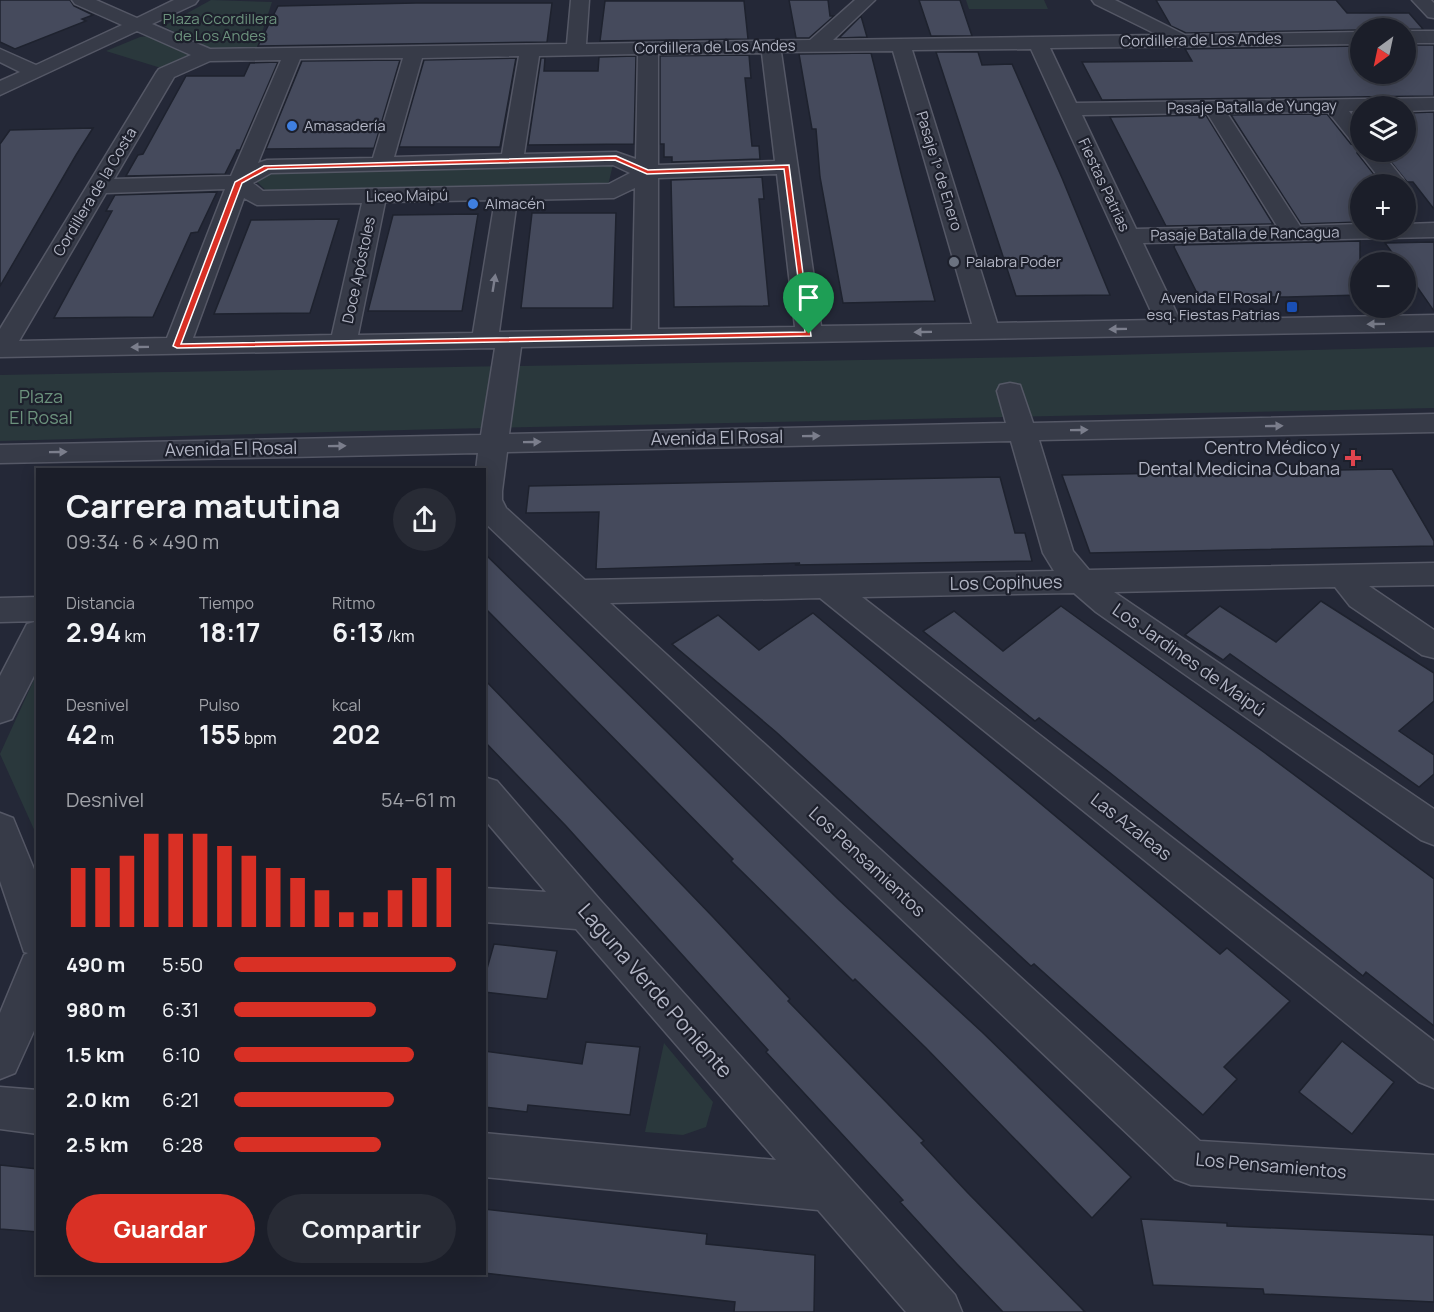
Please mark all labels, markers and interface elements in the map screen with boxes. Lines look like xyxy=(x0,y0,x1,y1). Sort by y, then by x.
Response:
park label: Plaza Ccordillera de Los Andes xyxy=(163,8,277,46)
north arrow xyxy=(1350,18,1416,84)
map controls xyxy=(1350,18,1416,318)
street label: Cordillera de Los Andes xyxy=(1120,28,1282,51)
street label: Cordillera de Los Andes xyxy=(634,35,796,58)
street label: Pasaje Batalla de Yungay xyxy=(1167,95,1337,118)
button: layers xyxy=(1350,96,1416,162)
street label: Pasaje 1º de Enero xyxy=(911,109,968,233)
place label: Amasadería xyxy=(304,115,386,136)
marker: Amasadería xyxy=(285,119,299,133)
street label: Cordillera de la Costa xyxy=(48,123,141,260)
street label: Fiestas Patrias xyxy=(1074,135,1135,235)
button: + xyxy=(1350,174,1416,240)
street label: Liceo Maipú xyxy=(366,184,448,207)
place label: Almacén xyxy=(485,193,545,214)
marker: Almacén xyxy=(466,197,480,211)
street label: Doce Apóstoles xyxy=(337,214,380,325)
street label: Pasaje Batalla de Rancagua xyxy=(1150,221,1340,246)
place label: Palabra Poder xyxy=(966,251,1062,272)
button: − xyxy=(1350,252,1416,318)
marker: Palabra Poder xyxy=(947,255,961,269)
pin xyxy=(783,272,834,334)
one-way arrow xyxy=(489,274,498,293)
icon: arrive xyxy=(792,281,825,314)
place label: Avenida El Rosal / esq. Fiestas Patrias xyxy=(1147,287,1280,325)
marker: Avenida El Rosal / esq. Fiestas Patrias xyxy=(1285,300,1299,314)
one-way arrow xyxy=(1366,320,1385,329)
one-way arrow xyxy=(1108,324,1127,334)
one-way arrow xyxy=(913,328,932,337)
one-way arrow xyxy=(130,342,149,351)
park label: Plaza El Rosal xyxy=(9,384,73,429)
one-way arrow xyxy=(1265,422,1284,431)
street label: Avenida El Rosal xyxy=(651,424,783,450)
one-way arrow xyxy=(1070,426,1089,435)
one-way arrow xyxy=(802,431,821,441)
street label: Avenida El Rosal xyxy=(165,435,297,461)
place label: Centro Médico y Dental Medicina Cubana xyxy=(1138,435,1340,480)
one-way arrow xyxy=(523,437,542,447)
one-way arrow xyxy=(328,441,347,451)
one-way arrow xyxy=(49,447,68,457)
marker: Centro Médico y Dental Medicina Cubana xyxy=(1344,449,1362,467)
text: Carrera matutina xyxy=(66,483,340,528)
button: share xyxy=(393,488,456,551)
text: 09:34 · 6 × 490 m xyxy=(66,528,219,555)
street label: Los Copihues xyxy=(950,569,1062,595)
text: Distancia xyxy=(66,592,135,614)
text: Tiempo xyxy=(199,592,254,614)
text: Ritmo xyxy=(332,592,375,614)
street label: Los Jardines de Maipú xyxy=(1108,597,1271,721)
text: 2.94 xyxy=(66,614,121,650)
text: 18:17 xyxy=(199,614,260,650)
text: 6:13 xyxy=(332,614,384,650)
text: km xyxy=(121,625,146,647)
text: /km xyxy=(384,625,414,647)
text: Desnivel xyxy=(66,694,129,716)
text: Pulso xyxy=(199,694,240,716)
text: kcal xyxy=(332,694,361,716)
text: 42 xyxy=(66,716,97,752)
text: 155 xyxy=(199,716,241,752)
text: 202 xyxy=(332,716,380,752)
text: m xyxy=(97,727,114,749)
text: bpm xyxy=(241,727,277,749)
text: Desnivel xyxy=(66,786,144,813)
text: 54–61 m xyxy=(381,786,456,813)
street label: Las Azaleas xyxy=(1086,787,1177,865)
street label: Los Pensamientos xyxy=(804,801,931,922)
street label: Laguna Verde Poniente xyxy=(572,897,739,1084)
text: 490 m xyxy=(66,951,125,978)
text: 5:50 xyxy=(162,951,203,978)
text: 980 m xyxy=(66,996,126,1023)
text: 6:31 xyxy=(162,996,199,1023)
text: 1.5 km xyxy=(66,1041,125,1068)
text: 6:10 xyxy=(162,1041,200,1068)
text: 2.0 km xyxy=(66,1086,130,1113)
text: 6:21 xyxy=(162,1086,200,1113)
text: 2.5 km xyxy=(66,1131,128,1158)
text: 6:28 xyxy=(162,1131,203,1158)
street label: Los Pensamientos xyxy=(1195,1146,1347,1184)
button: Guardar xyxy=(66,1194,255,1263)
button: Compartir xyxy=(267,1194,456,1263)

